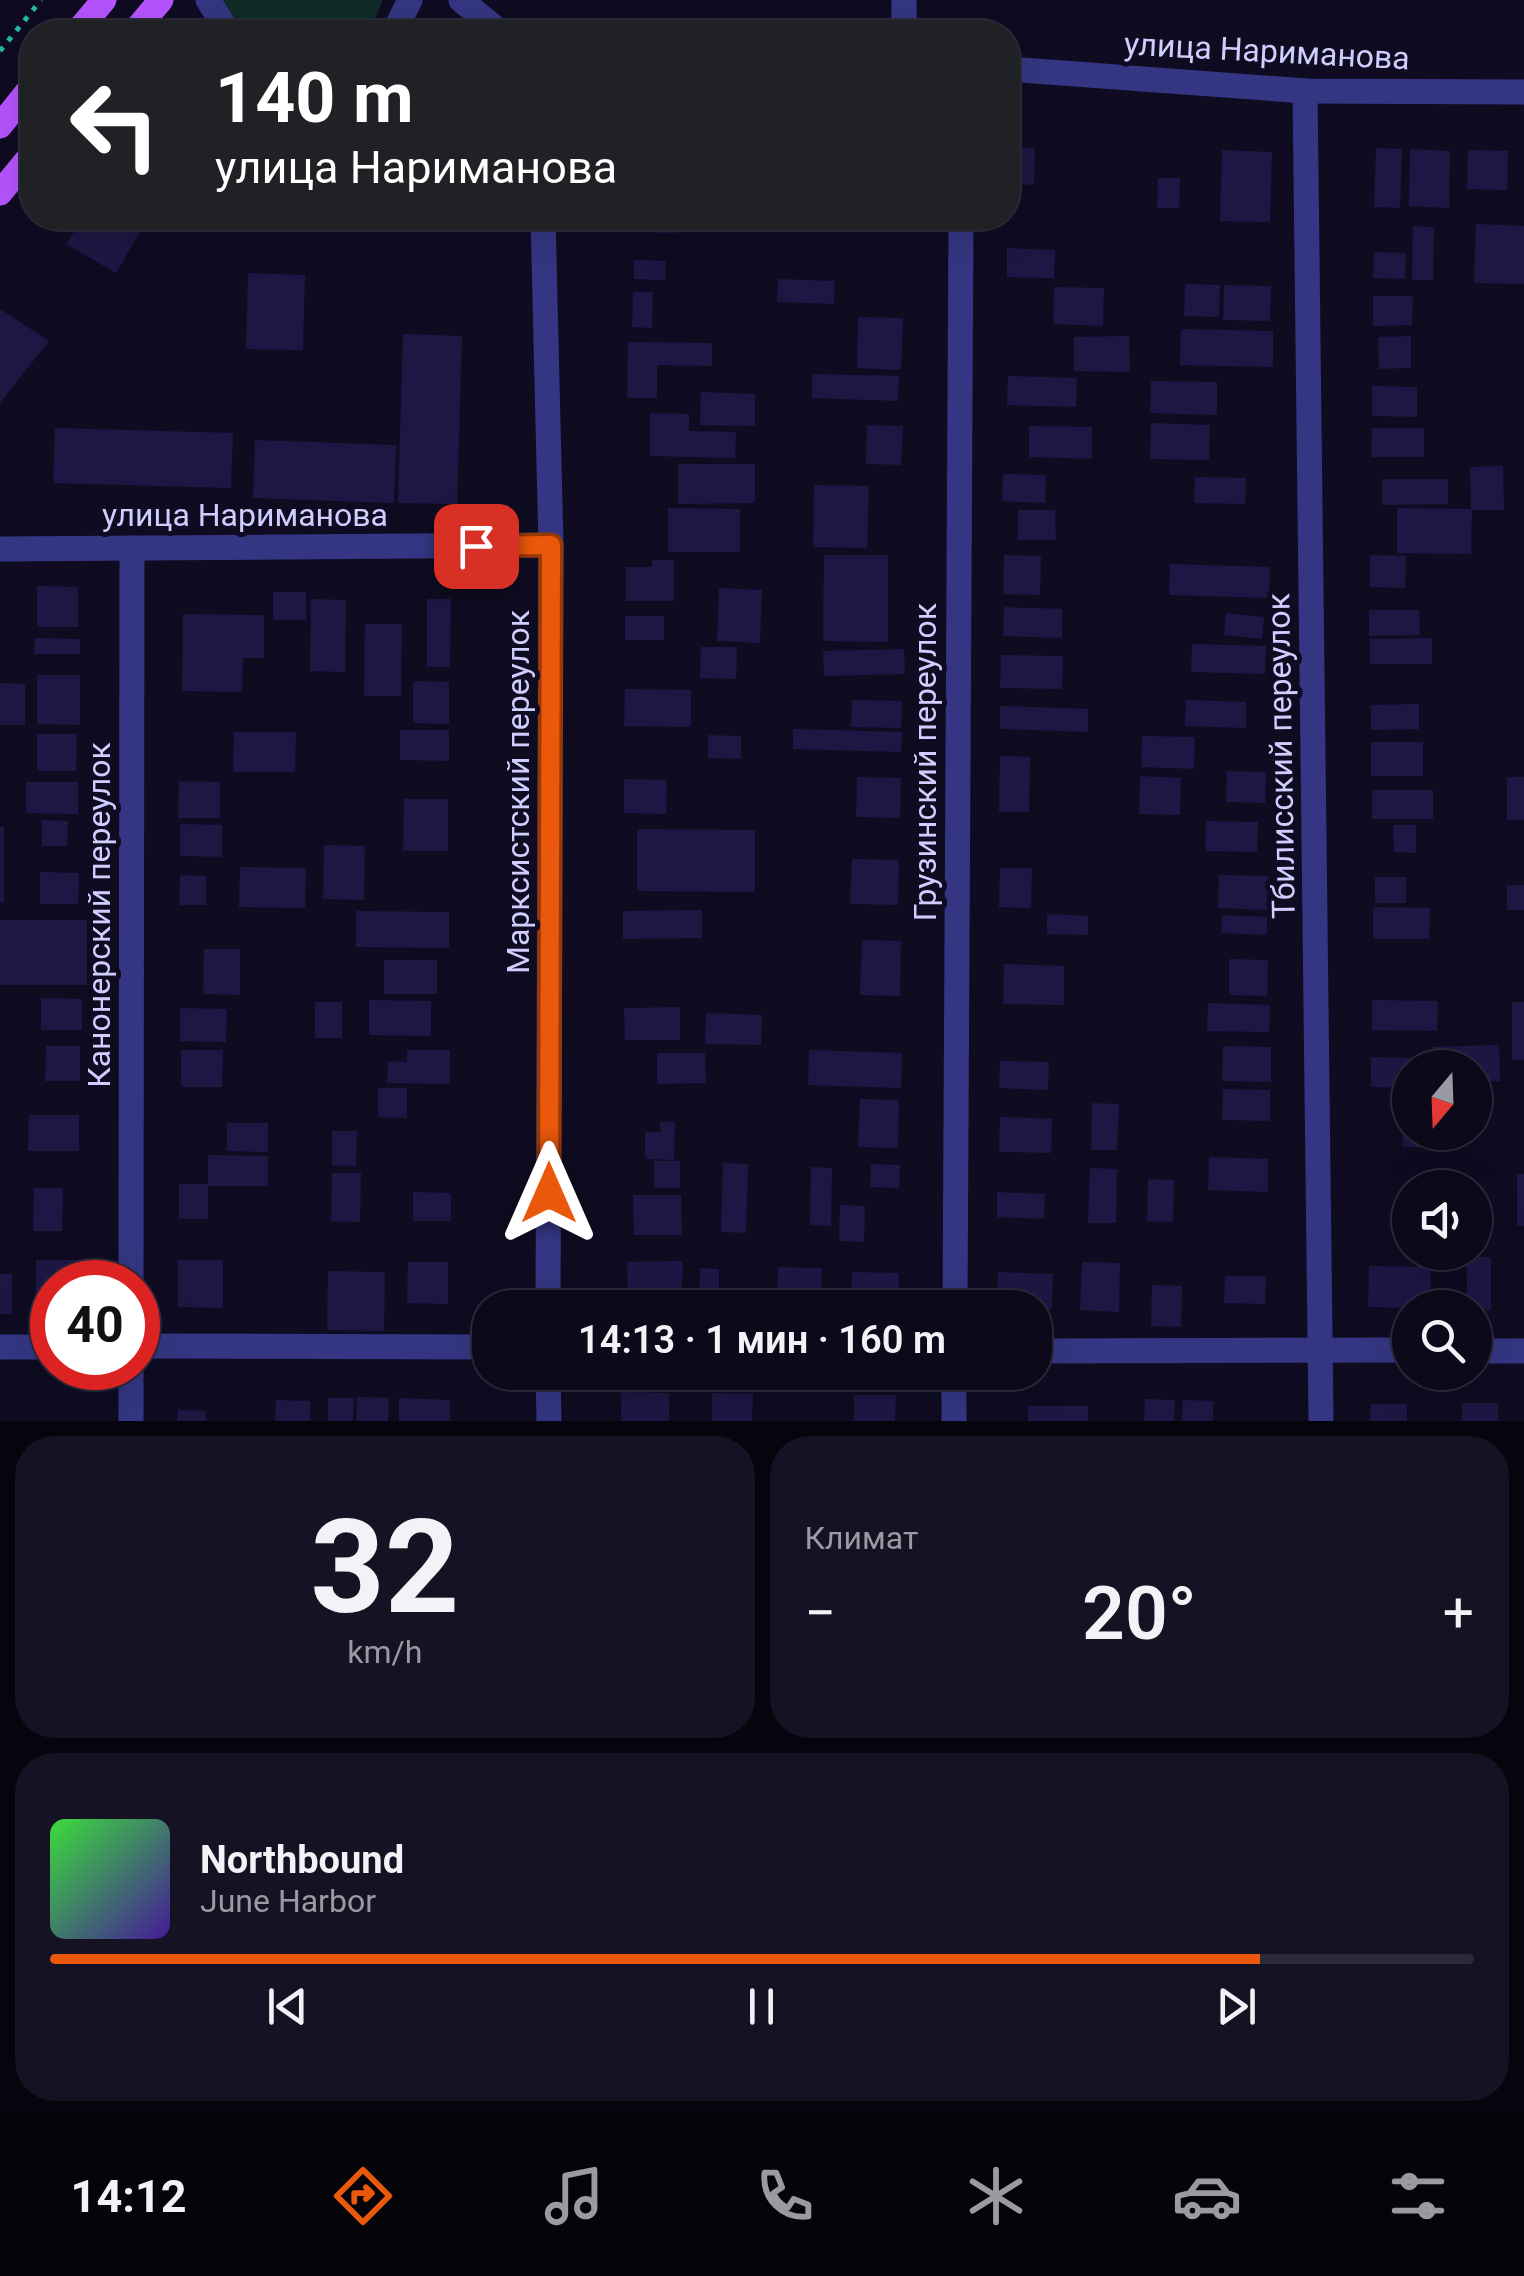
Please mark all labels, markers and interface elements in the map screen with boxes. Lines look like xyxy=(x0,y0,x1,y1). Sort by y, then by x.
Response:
street label: улица Нариманова xyxy=(1123,25,1411,77)
text: 140 m xyxy=(215,57,414,139)
icon: left xyxy=(50,60,180,190)
text: улица Нариманова xyxy=(215,141,617,194)
street label: улица Нариманова xyxy=(102,496,388,534)
pin xyxy=(434,504,519,589)
icon: arrive xyxy=(449,519,504,574)
street label: Тбилисский переулок xyxy=(1259,593,1303,919)
street label: Грузинский переулок xyxy=(906,603,944,921)
street label: Марксистский переулок xyxy=(499,610,537,974)
street label: Канонерский переулок xyxy=(80,742,118,1088)
north arrow xyxy=(1392,1050,1492,1150)
map controls xyxy=(1392,1050,1492,1390)
position arrow xyxy=(497,1141,601,1245)
button: sound xyxy=(1392,1170,1492,1270)
speed limit sign: 40 xyxy=(30,1260,160,1390)
button: search xyxy=(1392,1290,1492,1390)
text: 14:13 · 1 мин · 160 m xyxy=(578,1318,946,1362)
text: 32 xyxy=(310,1491,459,1644)
text: Климат xyxy=(805,1519,918,1557)
text: 20° xyxy=(1082,1569,1197,1657)
text: − xyxy=(805,1581,836,1645)
text: + xyxy=(1443,1581,1474,1645)
text: km/h xyxy=(347,1633,422,1671)
text: Northbound xyxy=(200,1838,404,1882)
text: June Harbor xyxy=(200,1882,376,1920)
icon: previous xyxy=(260,1979,315,2034)
icon: pause xyxy=(734,1979,789,2034)
icon: next xyxy=(1209,1979,1264,2034)
icon: directions xyxy=(328,2161,398,2231)
icon: music xyxy=(539,2161,609,2231)
icon: phone xyxy=(750,2161,820,2231)
icon: climate xyxy=(961,2161,1031,2231)
icon: car xyxy=(1172,2161,1242,2231)
icon: filters xyxy=(1383,2161,1453,2231)
text: 14:12 xyxy=(71,2170,187,2223)

